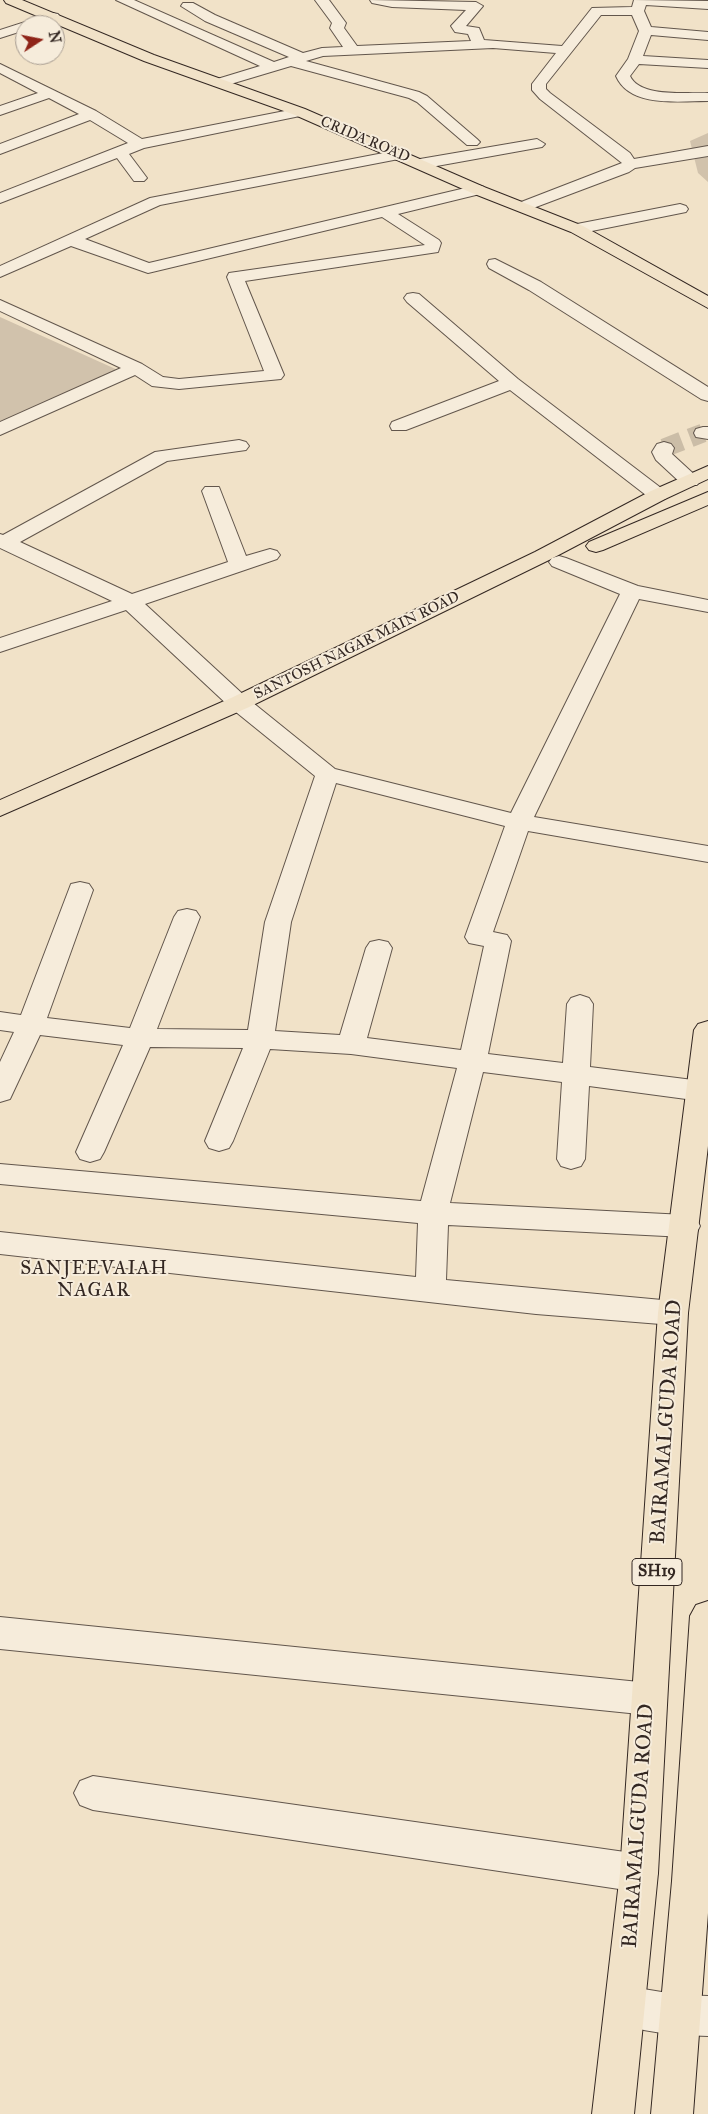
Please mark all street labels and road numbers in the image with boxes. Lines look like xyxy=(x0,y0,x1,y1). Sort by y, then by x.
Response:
street label: CRIDA ROAD xyxy=(318,113,412,167)
street label: SANTOSH NAGAR MAIN ROAD xyxy=(251,588,463,704)
street label: BAIRAMALGUDA ROAD xyxy=(646,1299,688,1545)
road number: SH19 xyxy=(632,1558,682,1585)
street label: BAIRAMALGUDA ROAD xyxy=(618,1703,660,1949)

